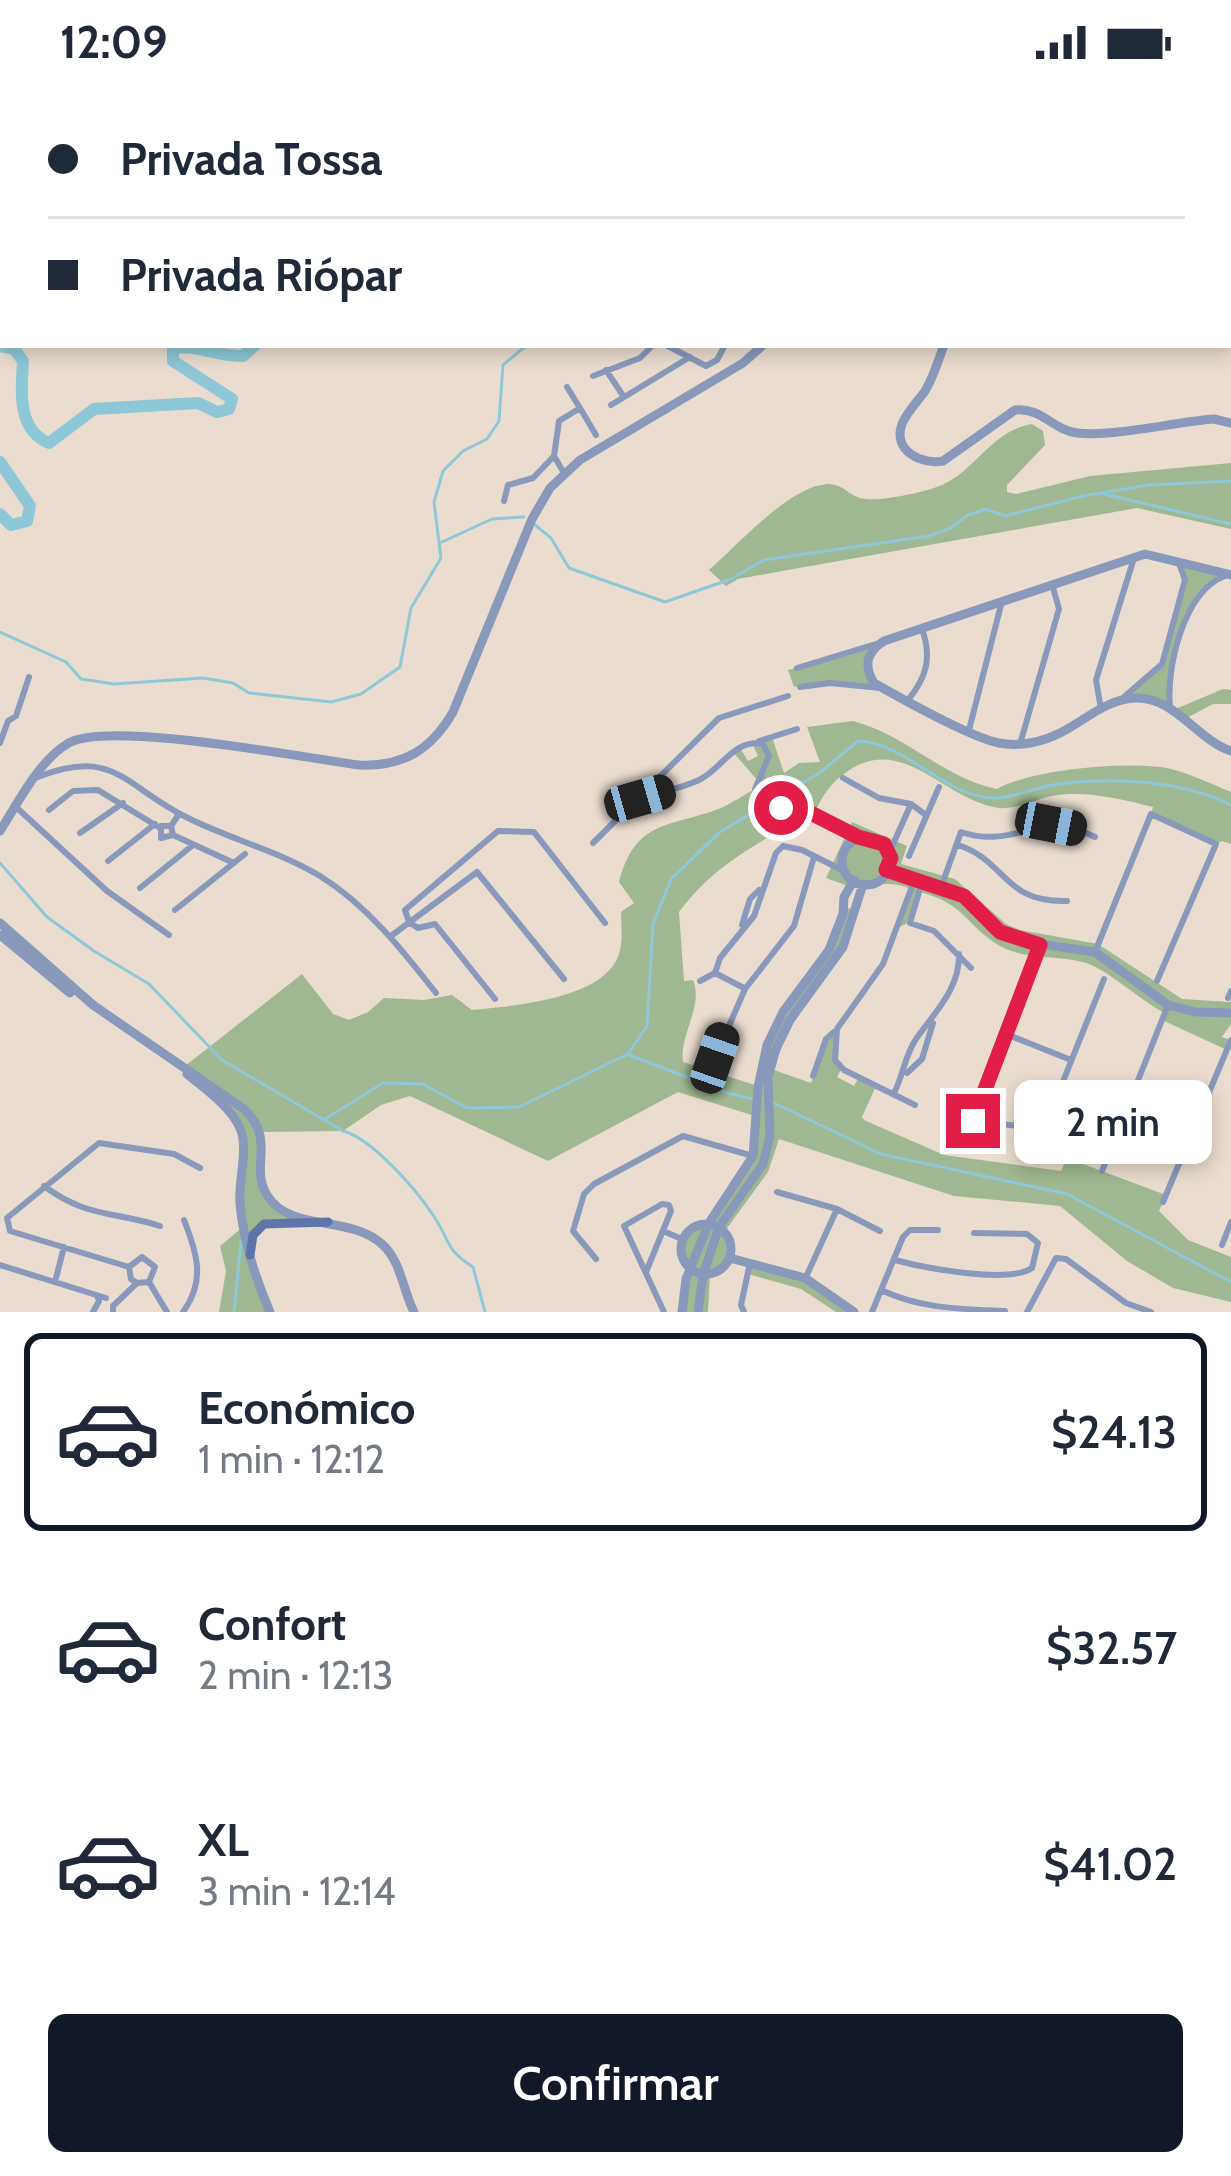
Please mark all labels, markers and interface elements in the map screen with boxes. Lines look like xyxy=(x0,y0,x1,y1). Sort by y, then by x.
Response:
text: 12:09 xyxy=(60,15,167,69)
text: Privada Tossa xyxy=(120,132,383,186)
text: Privada Riópar xyxy=(120,248,402,302)
car xyxy=(600,771,680,825)
route start xyxy=(754,781,808,835)
car xyxy=(1012,799,1090,849)
car xyxy=(686,1018,744,1098)
callout: 2 min xyxy=(1015,1079,1213,1163)
route end xyxy=(946,1094,1000,1148)
text: 2 min xyxy=(1066,1098,1160,1146)
icon: car xyxy=(54,1378,162,1486)
text: Económico xyxy=(198,1381,415,1435)
text: $24.13 xyxy=(1051,1405,1177,1459)
text: 1 min · 12:12 xyxy=(198,1435,385,1483)
icon: car xyxy=(54,1594,162,1702)
text: Confort xyxy=(198,1597,346,1651)
text: $32.57 xyxy=(1046,1621,1177,1675)
text: 2 min · 12:13 xyxy=(198,1651,393,1699)
icon: car xyxy=(54,1810,162,1918)
text: XL xyxy=(198,1813,249,1867)
text: $41.02 xyxy=(1043,1837,1177,1891)
text: 3 min · 12:14 xyxy=(198,1867,396,1915)
button: Confirmar xyxy=(48,2014,1183,2152)

